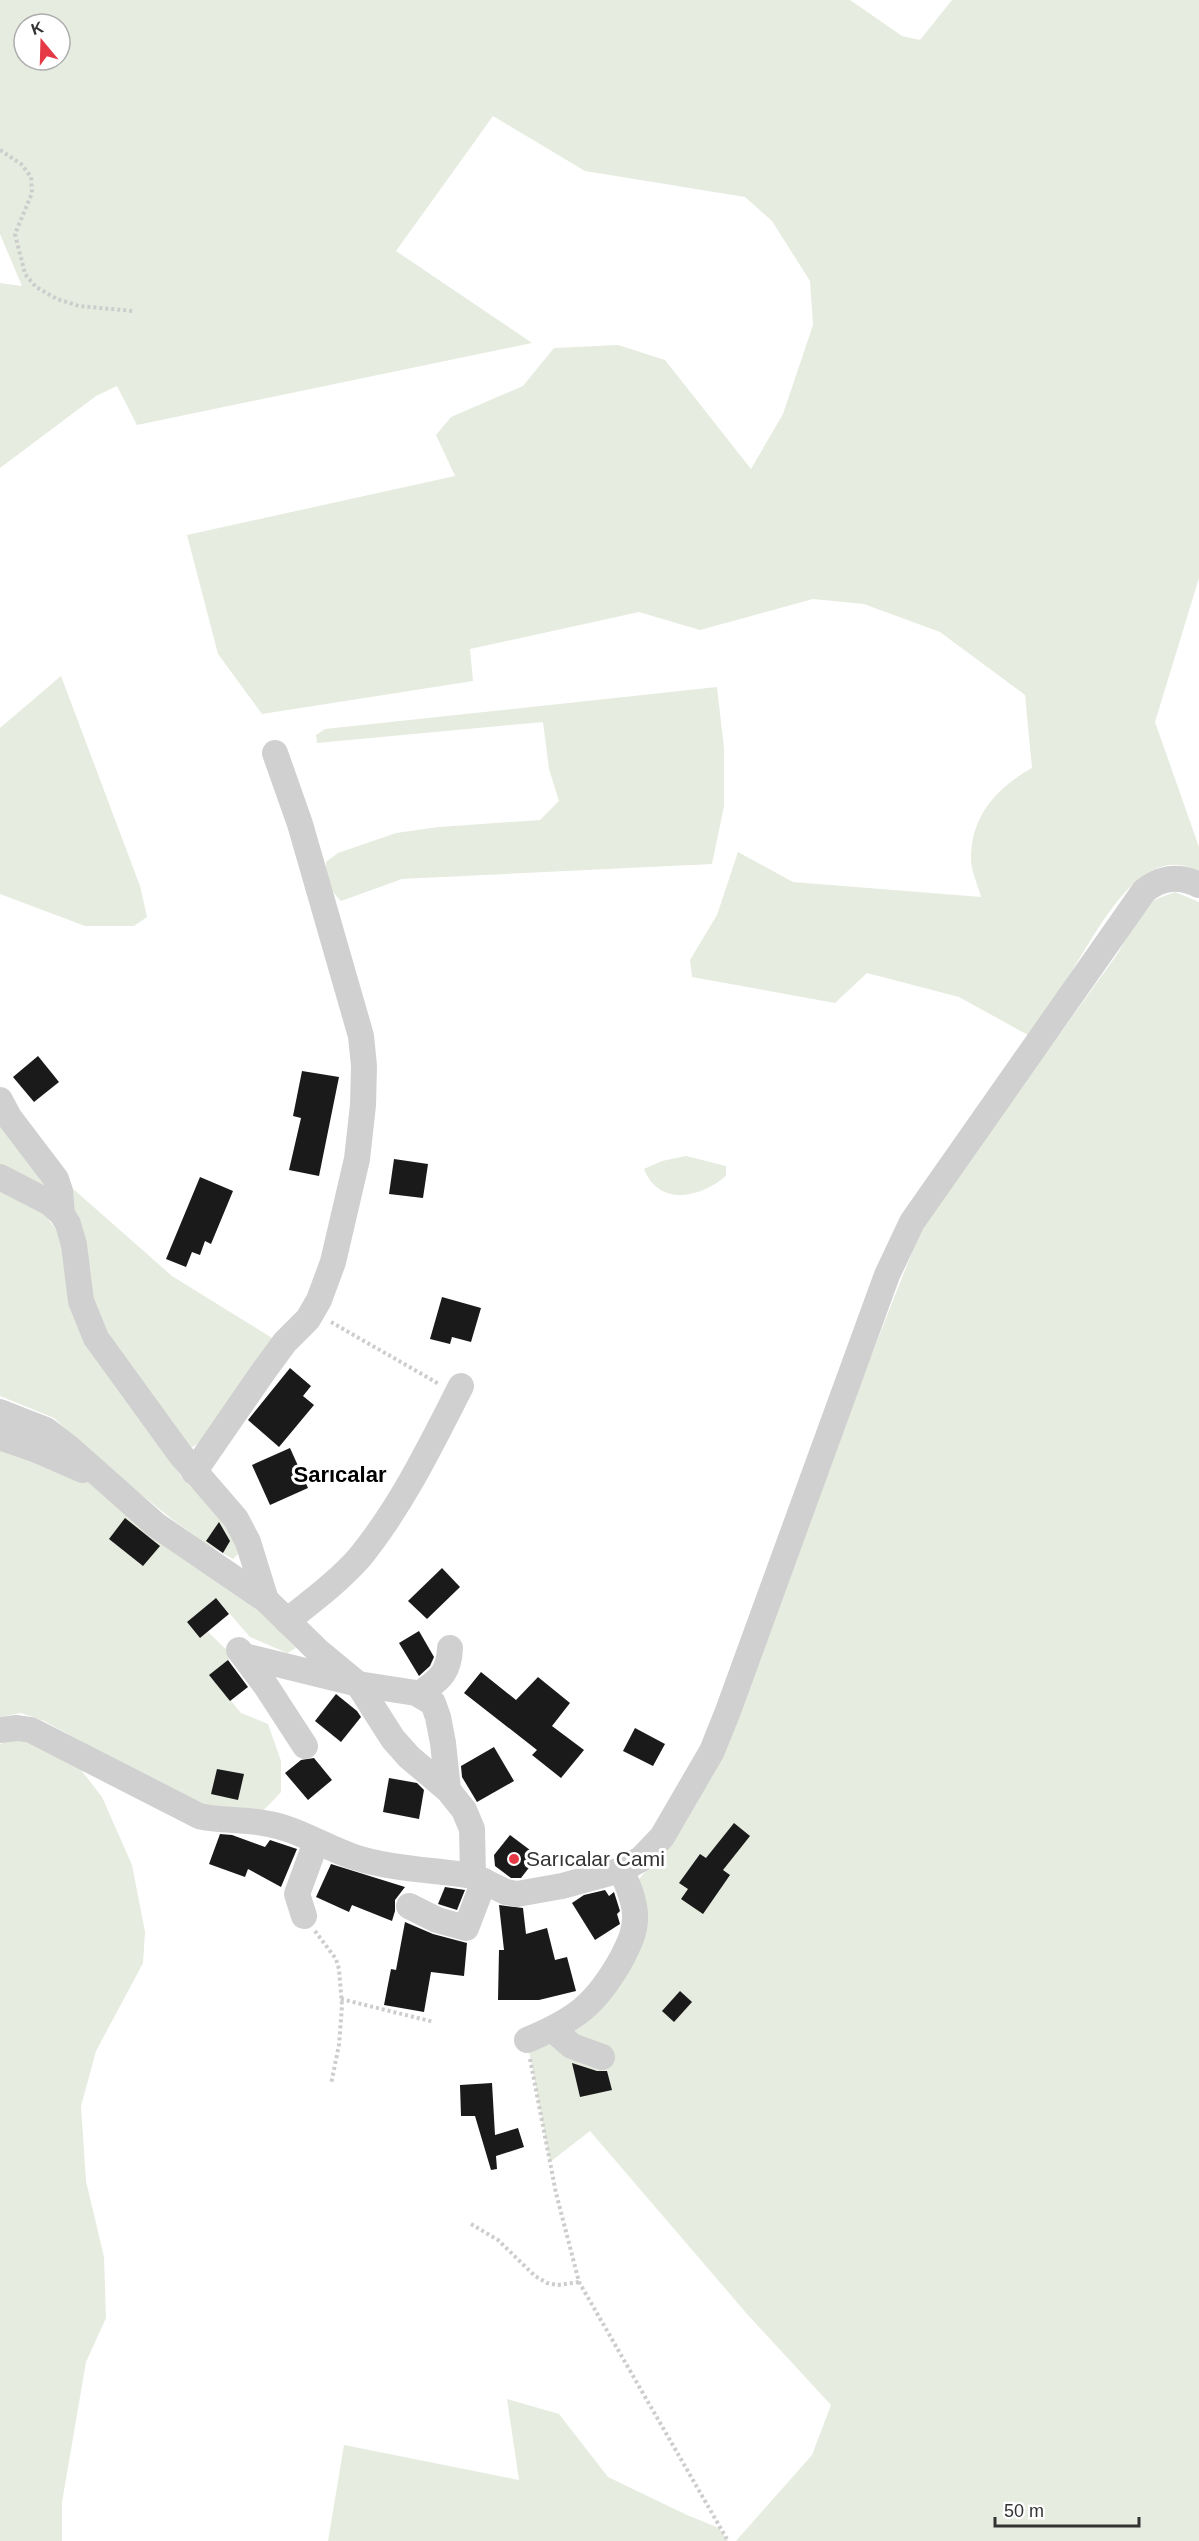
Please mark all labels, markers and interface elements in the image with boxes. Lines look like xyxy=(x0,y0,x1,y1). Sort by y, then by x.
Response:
north arrow xyxy=(12,12,72,72)
text: K xyxy=(29,18,46,38)
district label: Sarıcalar xyxy=(294,1462,387,1487)
place label: Sarıcalar Cami xyxy=(526,1847,665,1870)
marker: Sarıcalar Cami xyxy=(507,1852,521,1866)
scale bar xyxy=(995,2490,1139,2528)
text: 50 m xyxy=(1004,2501,1044,2521)

